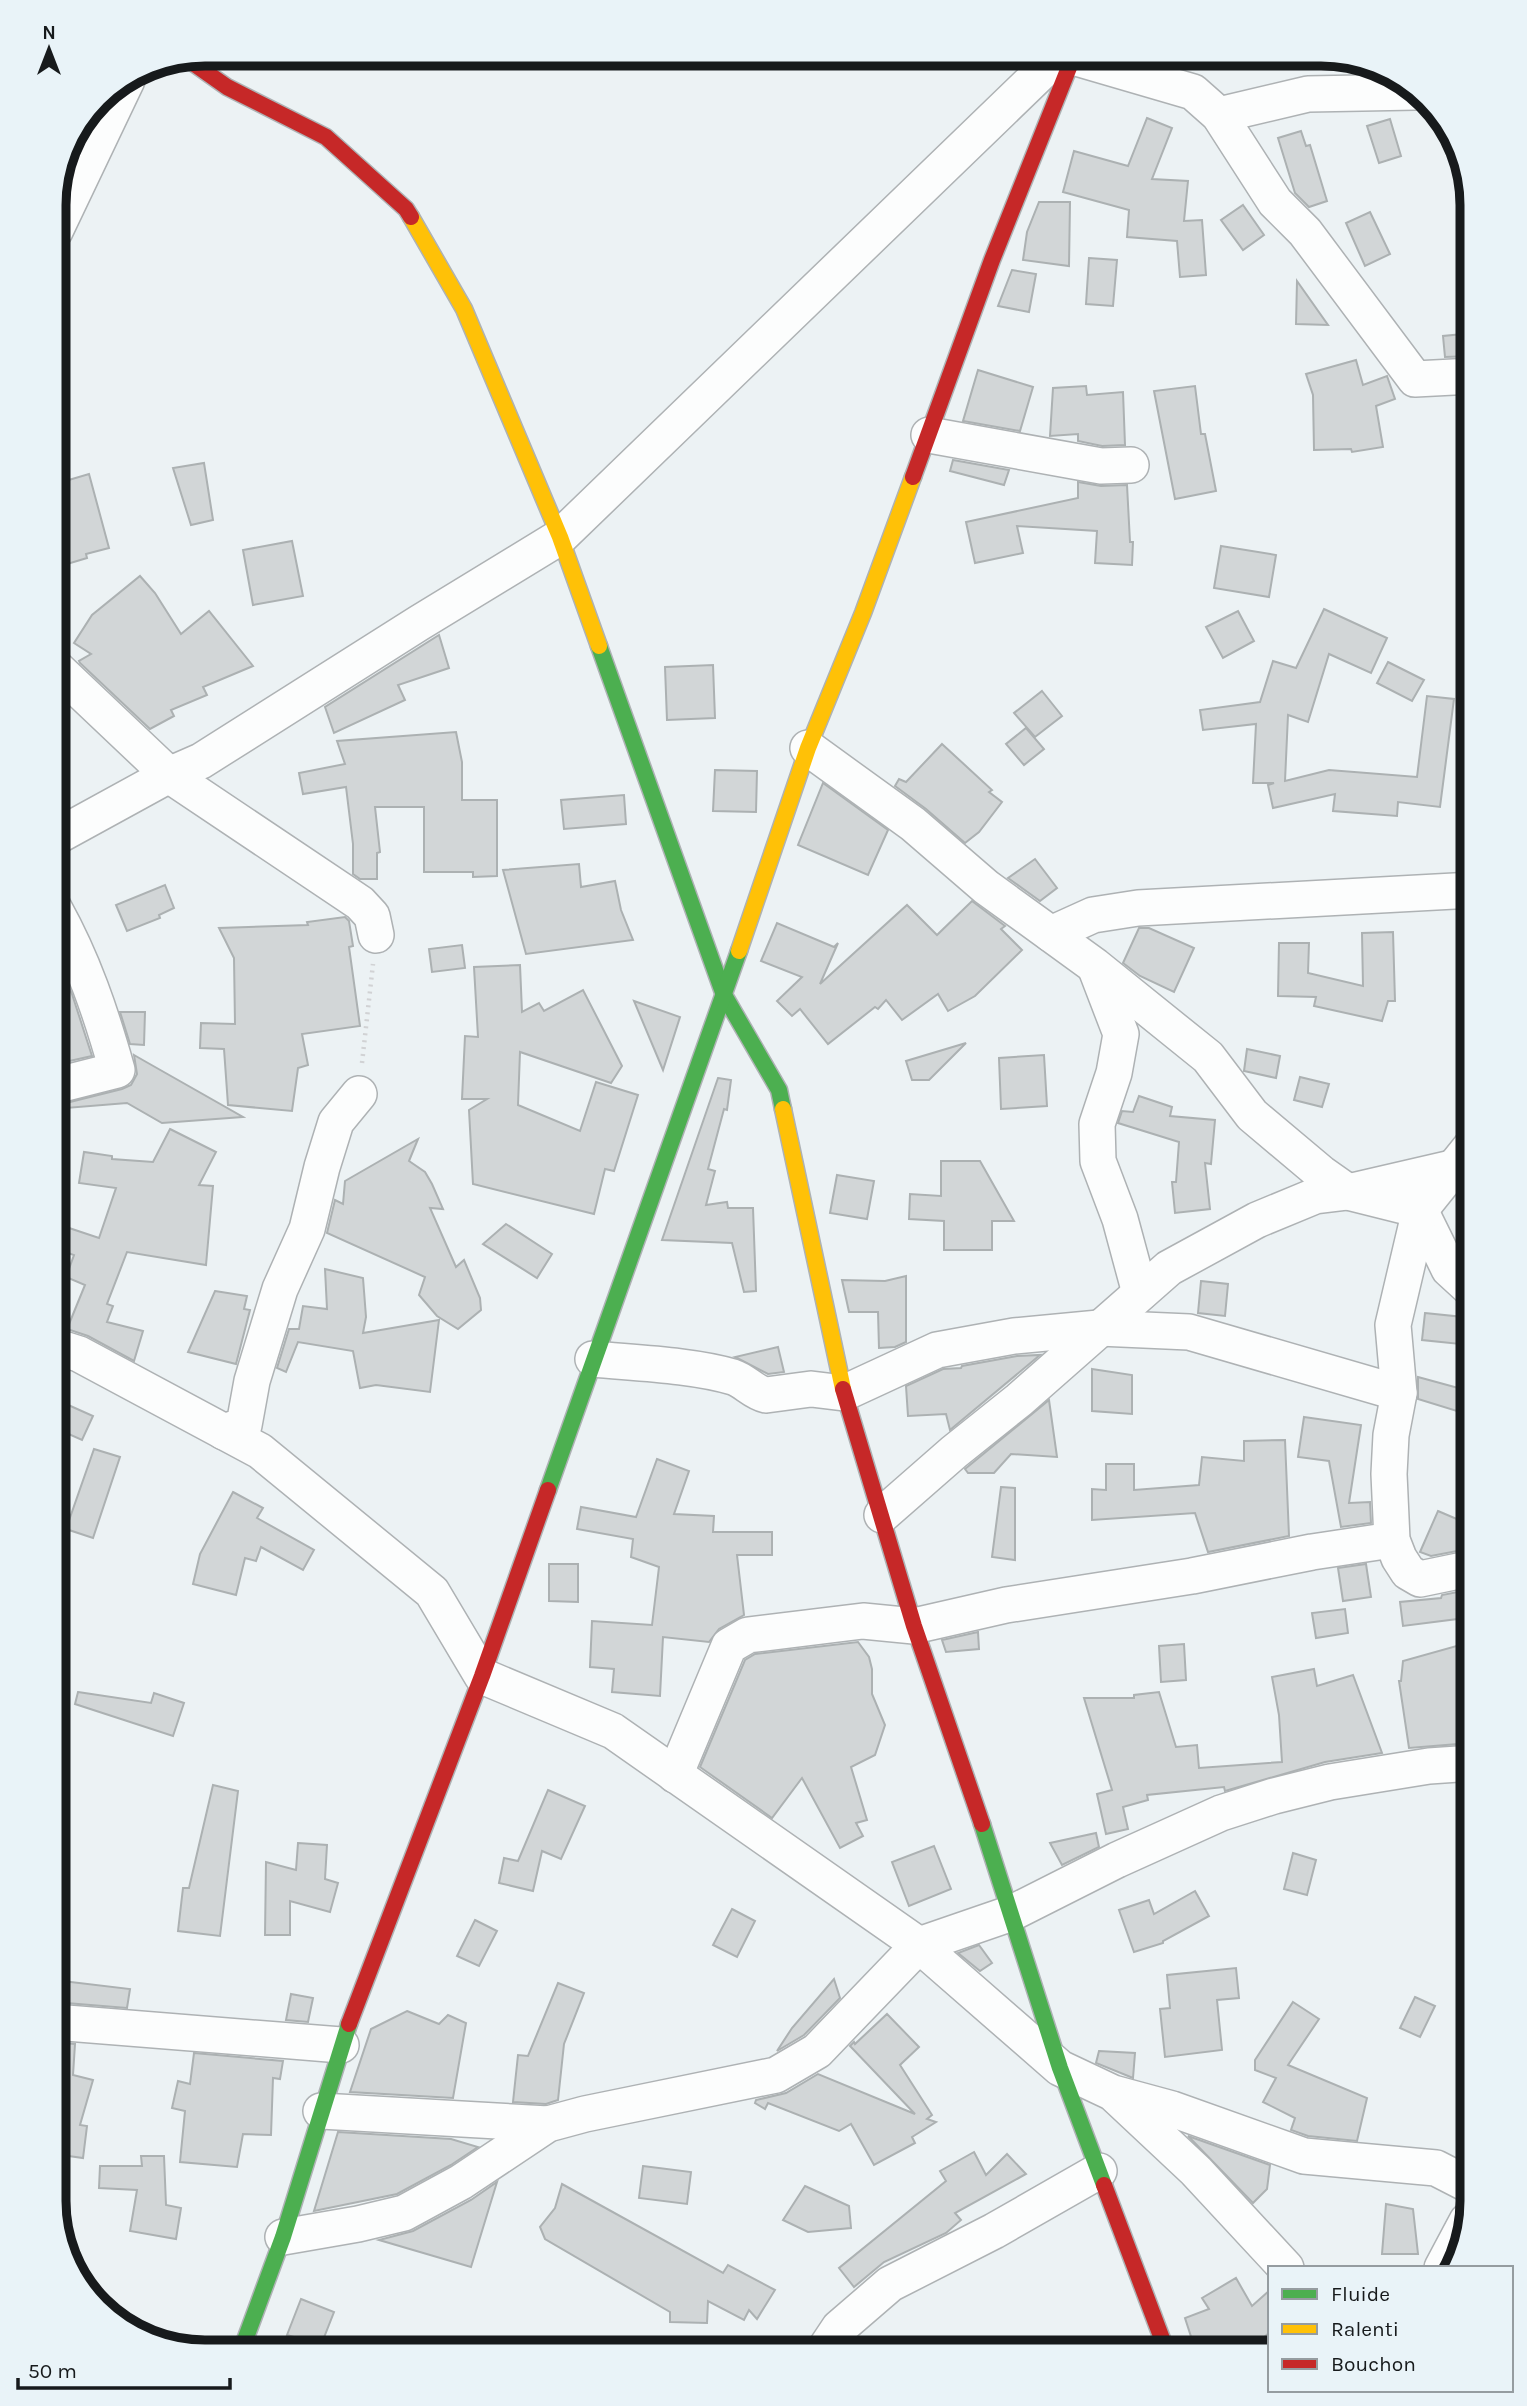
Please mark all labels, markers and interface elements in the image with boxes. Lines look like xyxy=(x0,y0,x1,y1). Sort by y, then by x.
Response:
north arrow xyxy=(14,14,84,84)
text: N xyxy=(42,22,56,44)
legend xyxy=(1268,2266,1513,2392)
text: Fluide xyxy=(1331,2282,1390,2306)
text: Ralenti xyxy=(1331,2317,1399,2341)
scale bar xyxy=(18,2346,229,2390)
text: Bouchon xyxy=(1331,2352,1416,2376)
text: 50 m xyxy=(28,2359,77,2383)

